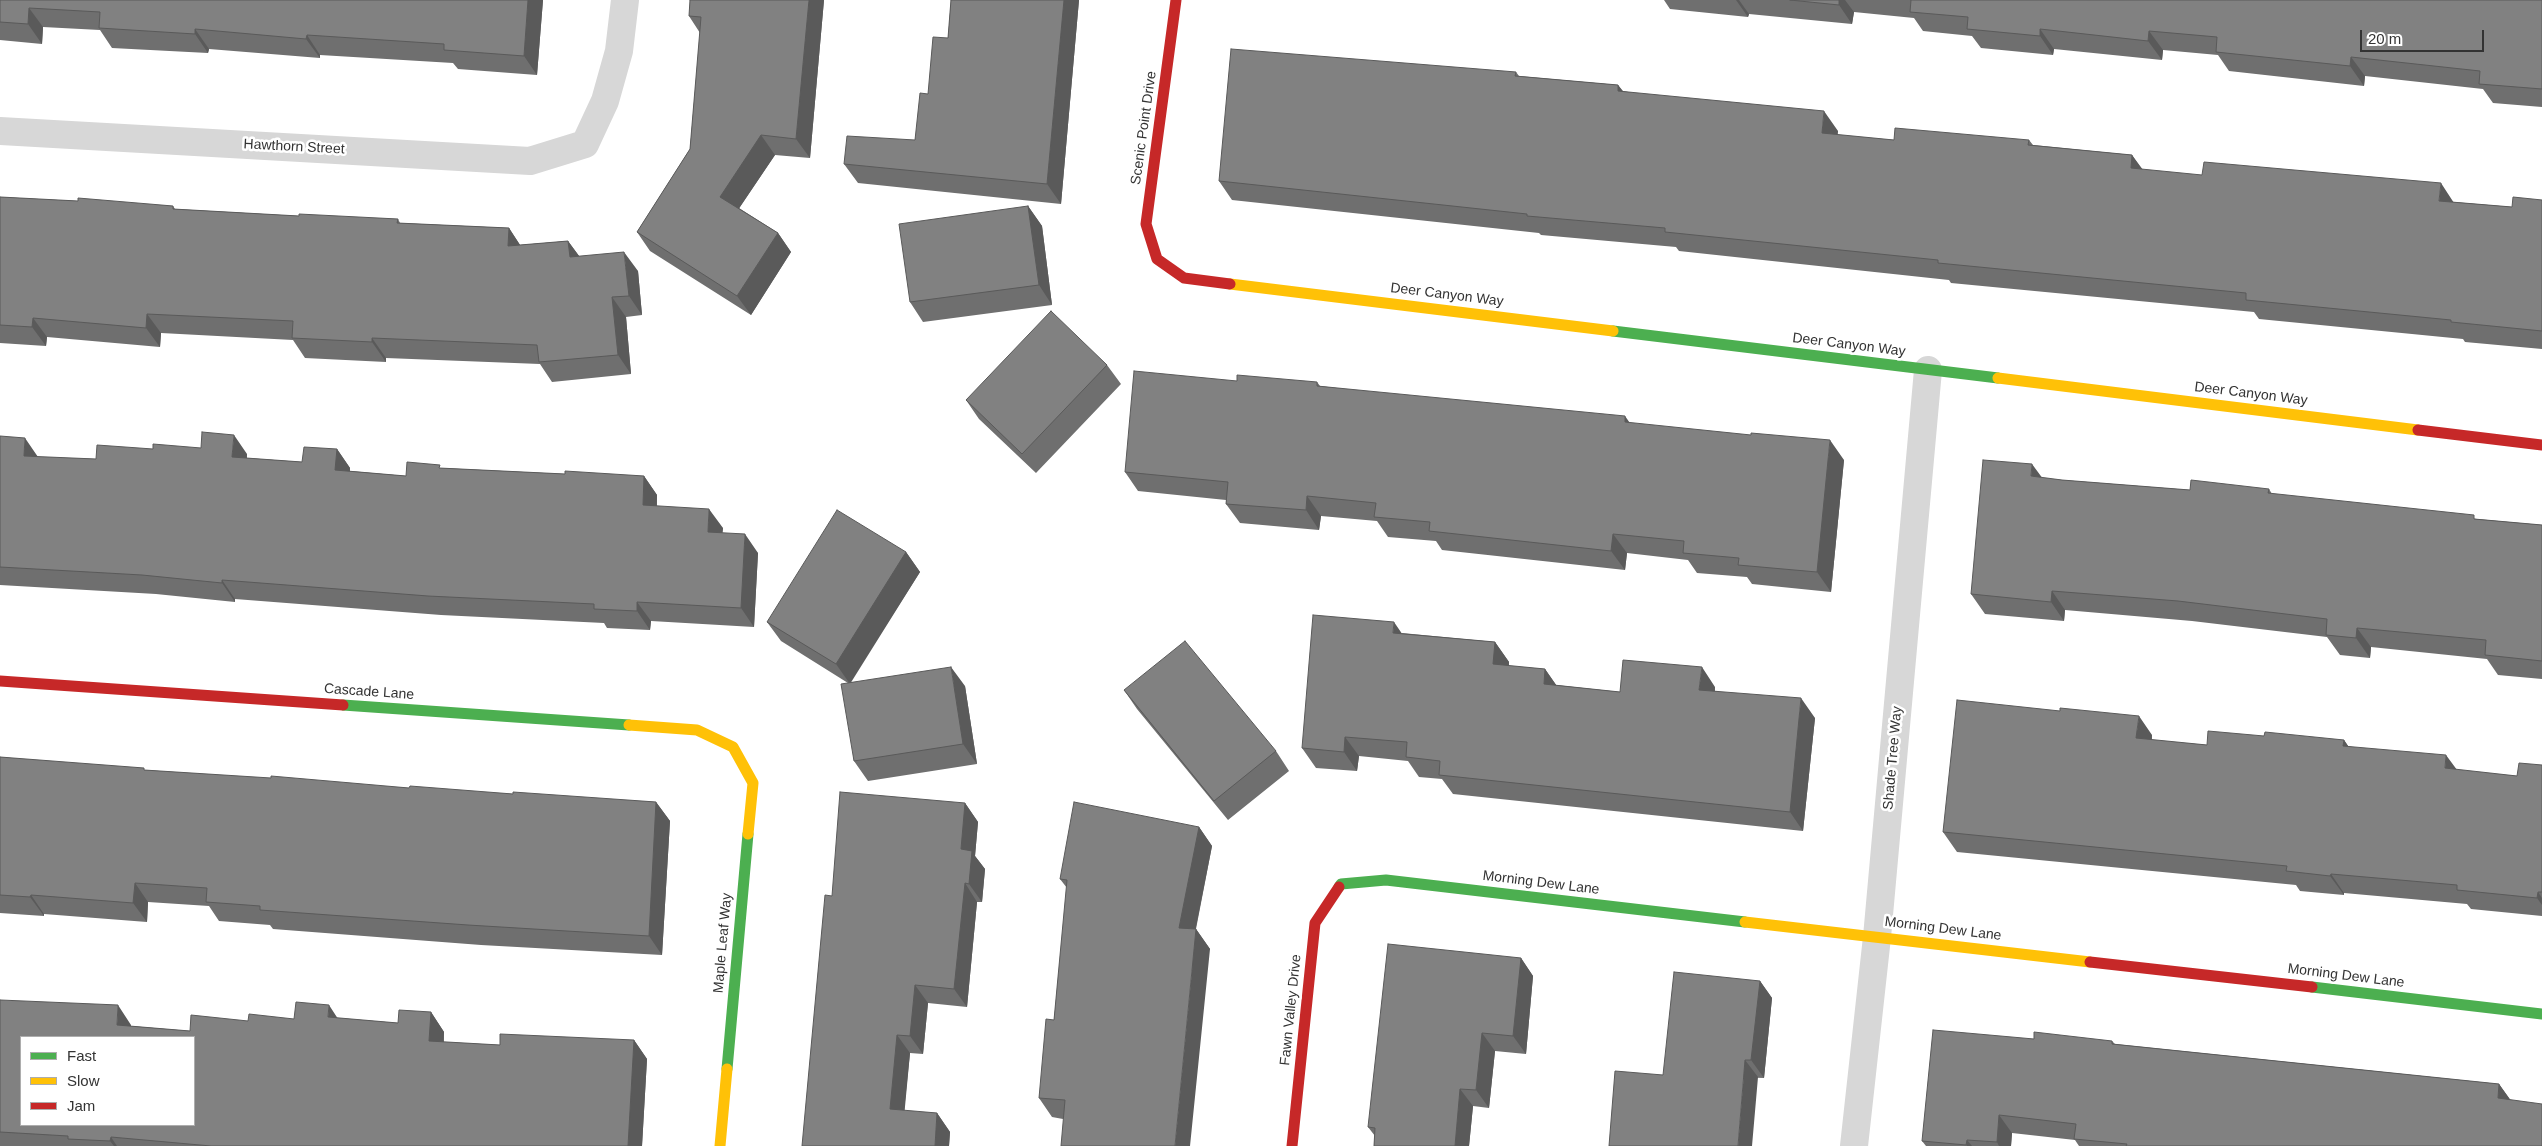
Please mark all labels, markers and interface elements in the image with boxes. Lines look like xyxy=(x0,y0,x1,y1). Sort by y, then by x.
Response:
scale bar xyxy=(2362,20,2486,52)
text: 20 m xyxy=(2368,30,2401,47)
street label: Scenic Point Drive xyxy=(1128,70,1160,186)
street label: Hawthorn Street xyxy=(243,136,345,158)
street label: Deer Canyon Way xyxy=(1389,280,1505,310)
street label: Deer Canyon Way xyxy=(1791,330,1907,360)
street label: Deer Canyon Way xyxy=(2193,379,2309,409)
street label: Cascade Lane xyxy=(323,680,415,704)
street label: Shade Tree Way xyxy=(1880,705,1906,811)
street label: Morning Dew Lane xyxy=(1482,868,1600,898)
street label: Maple Leaf Way xyxy=(710,892,736,994)
street label: Morning Dew Lane xyxy=(1884,914,2002,944)
street label: Fawn Valley Drive xyxy=(1277,954,1305,1066)
street label: Morning Dew Lane xyxy=(2287,961,2405,991)
legend xyxy=(20,1036,195,1126)
text: Fast xyxy=(67,1047,96,1064)
text: Slow xyxy=(67,1072,100,1089)
text: Jam xyxy=(67,1097,95,1114)

